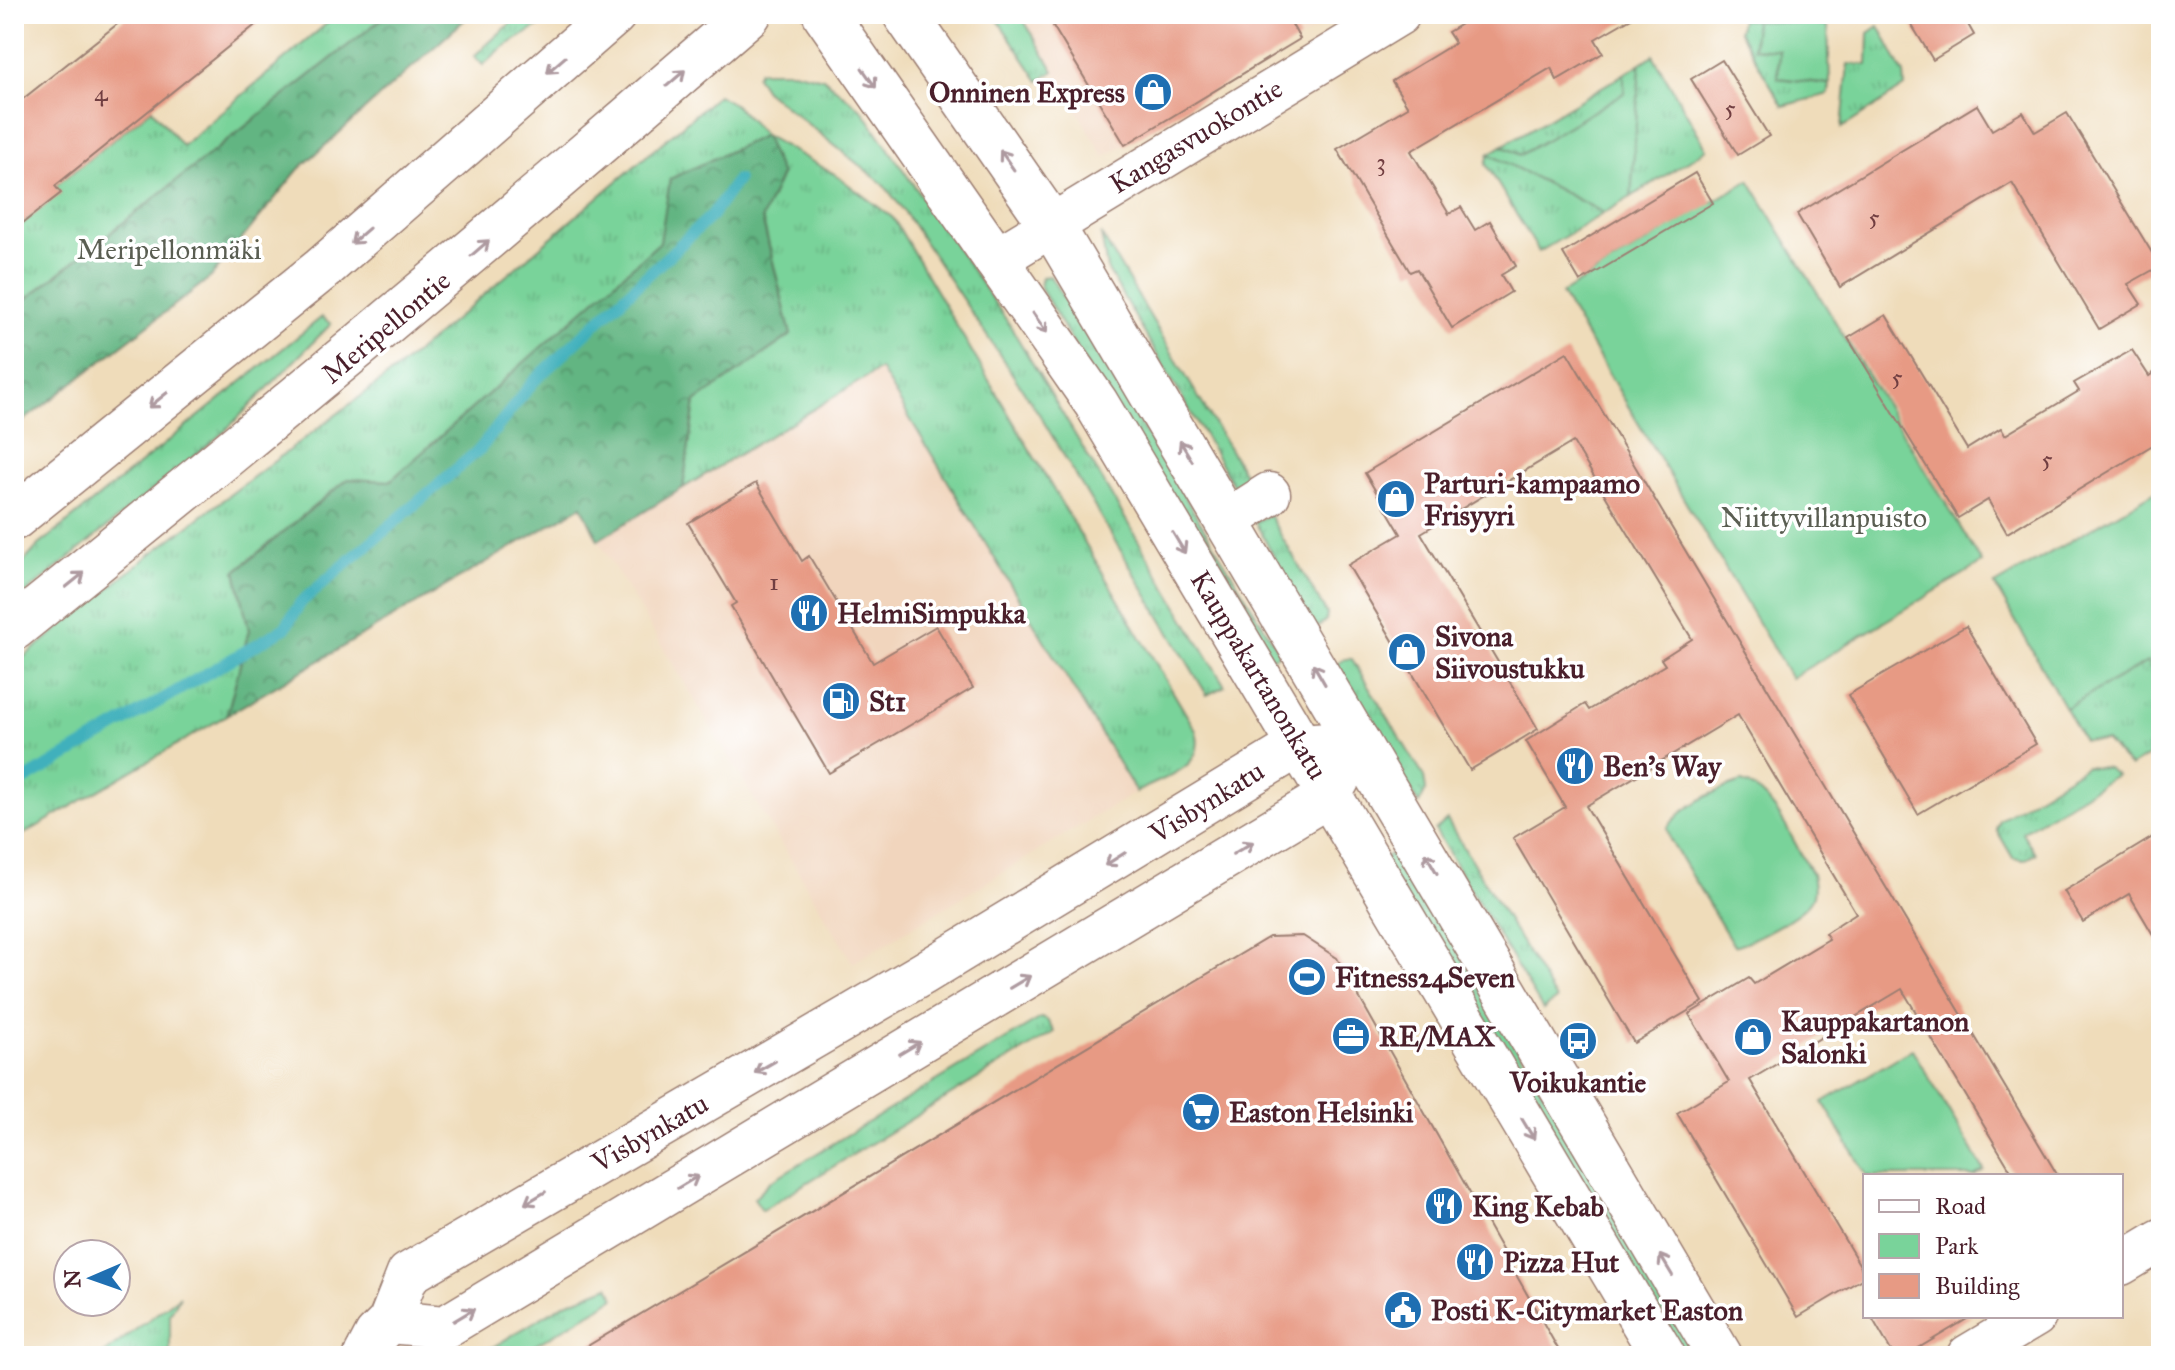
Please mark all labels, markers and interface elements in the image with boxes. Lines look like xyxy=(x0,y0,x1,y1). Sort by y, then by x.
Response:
one-way arrow xyxy=(546,56,566,74)
one-way arrow xyxy=(861,66,877,88)
one-way arrow xyxy=(665,69,685,87)
street label: Kangasvuokontie xyxy=(1103,71,1289,201)
shop icon: Onninen Express xyxy=(1132,71,1174,113)
place label: Onninen Express xyxy=(929,75,1125,110)
house number: 4 xyxy=(94,78,108,108)
house number: 5 xyxy=(1724,93,1736,123)
house number: 3 xyxy=(1376,147,1386,177)
one-way arrow xyxy=(999,150,1015,172)
house number: 5 xyxy=(1868,202,1880,232)
one-way arrow xyxy=(350,227,370,245)
park label: Meripellonmäki xyxy=(77,232,262,267)
one-way arrow xyxy=(469,239,489,257)
street label: Meripellontie xyxy=(314,263,458,391)
one-way arrow xyxy=(1032,312,1048,334)
house number: 5 xyxy=(1891,362,1903,392)
one-way arrow xyxy=(148,392,169,409)
one-way arrow xyxy=(1177,440,1193,463)
house number: 5 xyxy=(2041,444,2053,474)
place label: Parturi-kampaamo Frisyyri xyxy=(1424,466,1640,533)
shop icon: Parturi-kampaamo Frisyyri xyxy=(1375,478,1417,520)
park label: Niittyvillanpuisto xyxy=(1721,500,1927,535)
one-way arrow xyxy=(1171,531,1187,554)
street label: Kauppakartanonkatu xyxy=(1183,564,1335,786)
house number: 1 xyxy=(769,567,779,597)
one-way arrow xyxy=(64,571,85,589)
restaurant icon: HelmiSimpukka xyxy=(788,592,830,634)
place label: HelmiSimpukka xyxy=(837,596,1027,631)
place label: Sivona Siivoustukku xyxy=(1435,619,1585,686)
shop icon: Sivona Siivoustukku xyxy=(1386,631,1428,673)
one-way arrow xyxy=(1311,663,1327,686)
fuel station icon: St1 xyxy=(820,680,862,722)
place label: St1 xyxy=(869,684,906,719)
restaurant icon: Ben's Way xyxy=(1554,745,1596,787)
place label: Ben's Way xyxy=(1603,749,1722,784)
street label: Visbynkatu xyxy=(1142,753,1271,851)
one-way arrow xyxy=(1231,840,1254,856)
one-way arrow xyxy=(1104,851,1126,868)
one-way arrow xyxy=(1423,852,1439,875)
sports icon: Fitness24Seven xyxy=(1286,956,1328,998)
place label: Fitness24Seven xyxy=(1335,960,1515,995)
one-way arrow xyxy=(1008,974,1031,990)
place label: Kauppakartanon Salonki xyxy=(1781,1004,1969,1071)
office icon: RE/MAX xyxy=(1330,1015,1372,1057)
shop icon: Kauppakartanon Salonki xyxy=(1732,1016,1774,1058)
place label: RE/MAX xyxy=(1379,1019,1496,1054)
bus stop icon: Voikukantie xyxy=(1557,1020,1599,1062)
one-way arrow xyxy=(898,1040,921,1056)
one-way arrow xyxy=(754,1059,777,1075)
place label: Voikukantie xyxy=(1509,1065,1647,1100)
street label: Visbynkatu xyxy=(585,1086,714,1181)
supermarket icon: Easton Helsinki xyxy=(1180,1091,1222,1133)
place label: Easton Helsinki xyxy=(1229,1095,1414,1130)
one-way arrow xyxy=(1521,1117,1537,1140)
one-way arrow xyxy=(676,1174,699,1190)
legend xyxy=(1863,1174,2123,1318)
restaurant icon: King Kebab xyxy=(1423,1185,1465,1227)
place label: King Kebab xyxy=(1472,1189,1604,1224)
one-way arrow xyxy=(524,1190,547,1206)
text: Road xyxy=(1935,1191,1986,1221)
text: Park xyxy=(1935,1231,1979,1261)
north arrow xyxy=(52,1238,132,1318)
restaurant icon: Pizza Hut xyxy=(1454,1241,1496,1283)
place label: Pizza Hut xyxy=(1503,1245,1619,1280)
one-way arrow xyxy=(1658,1254,1674,1277)
text: N xyxy=(59,1269,86,1288)
text: Building xyxy=(1935,1271,2020,1301)
public building icon: Posti K-Citymarket Easton xyxy=(1382,1289,1424,1331)
place label: Posti K-Citymarket Easton xyxy=(1431,1293,1743,1328)
one-way arrow xyxy=(452,1307,475,1323)

